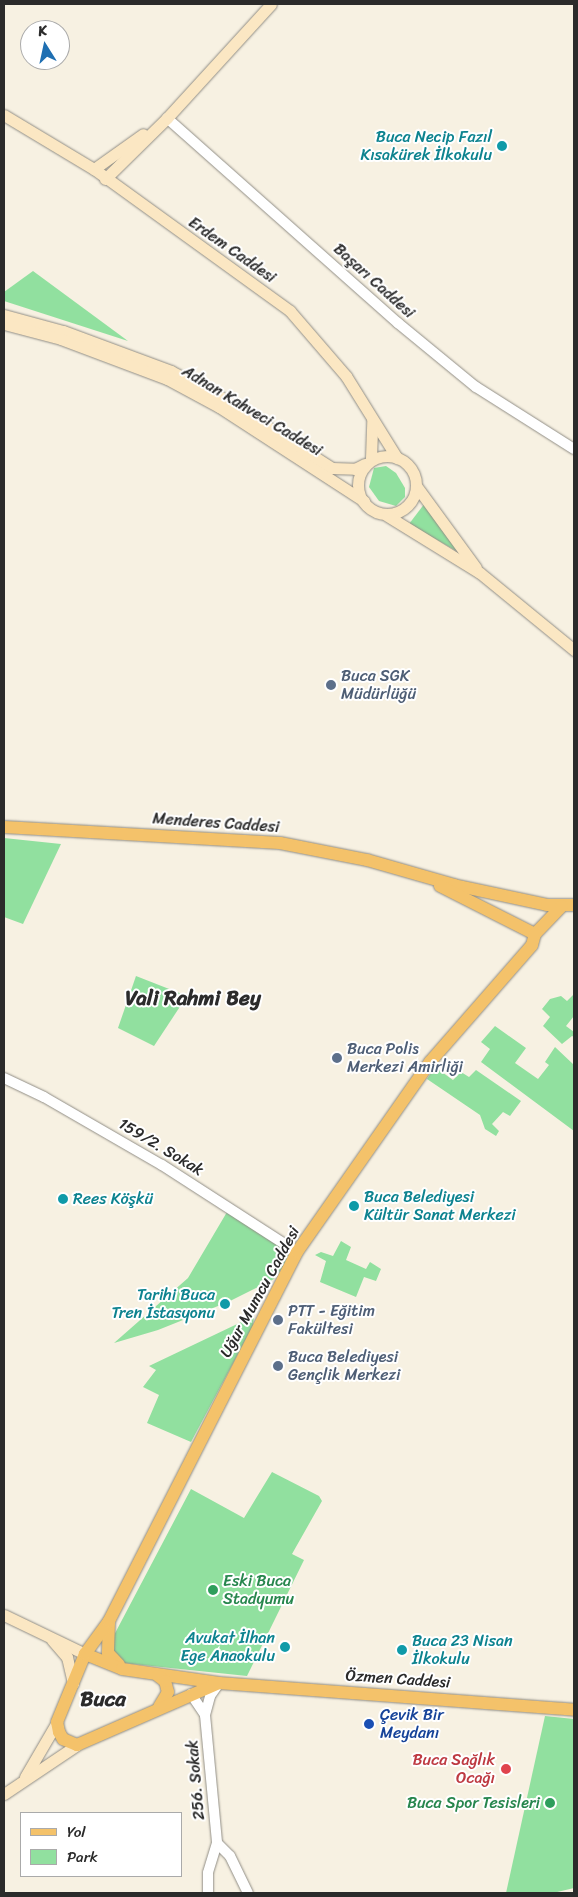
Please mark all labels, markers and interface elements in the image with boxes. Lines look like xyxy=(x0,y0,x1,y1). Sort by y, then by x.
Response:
text: K xyxy=(36,18,49,44)
north arrow xyxy=(20,20,70,70)
place label: Buca Necip Fazıl Kısakürek İlkokulu xyxy=(360,127,492,165)
marker: Buca Necip Fazıl Kısakürek İlkokulu xyxy=(496,140,508,152)
street label: Erdem Caddesi xyxy=(184,213,280,287)
street label: Başarı Caddesi xyxy=(329,239,419,323)
street label: Adnan Kahveci Caddesi xyxy=(178,361,326,461)
place label: Buca SGK Müdürlüğü xyxy=(341,666,416,704)
marker: Buca SGK Müdürlüğü xyxy=(325,679,337,691)
street label: Menderes Caddesi xyxy=(152,809,280,837)
district label: Vali Rahmi Bey xyxy=(125,985,261,1011)
place label: Buca Polis Merkezi Amirliği xyxy=(347,1039,463,1077)
marker: Buca Polis Merkezi Amirliği xyxy=(331,1052,343,1064)
street label: 159/2. Sokak xyxy=(115,1114,207,1180)
place label: Buca Belediyesi Kültür Sanat Merkezi xyxy=(364,1187,516,1225)
place label: Rees Köşkü xyxy=(73,1189,153,1209)
marker: Rees Köşkü xyxy=(57,1193,69,1205)
marker: Buca Belediyesi Kültür Sanat Merkezi xyxy=(348,1200,360,1212)
street label: Uğur Mumcu Caddesi xyxy=(216,1223,304,1361)
place label: Tarihi Buca Tren İstasyonu xyxy=(111,1285,215,1323)
marker: Tarihi Buca Tren İstasyonu xyxy=(219,1298,231,1310)
place label: PTT - Eğitim Fakültesi xyxy=(288,1301,375,1339)
marker: PTT - Eğitim Fakültesi xyxy=(272,1314,284,1326)
place label: Buca Belediyesi Gençlik Merkezi xyxy=(288,1347,401,1385)
marker: Buca Belediyesi Gençlik Merkezi xyxy=(272,1360,284,1372)
place label: Eski Buca Stadyumu xyxy=(223,1571,294,1609)
marker: Eski Buca Stadyumu xyxy=(207,1584,219,1596)
place label: Avukat İlhan Ege Anaokulu xyxy=(180,1628,275,1666)
place label: Buca 23 Nisan İlkokulu xyxy=(412,1631,513,1669)
marker: Avukat İlhan Ege Anaokulu xyxy=(279,1641,291,1653)
marker: Buca 23 Nisan İlkokulu xyxy=(396,1644,408,1656)
street label: Özmen Caddesi xyxy=(345,1666,451,1692)
district label: Buca xyxy=(80,1686,126,1712)
place label: Çevik Bir Meydanı xyxy=(380,1705,444,1743)
marker: Çevik Bir Meydanı xyxy=(362,1717,376,1731)
street label: 256. Sokak xyxy=(183,1739,209,1821)
place label: Buca Sağlık Ocağı xyxy=(413,1750,495,1788)
marker: Buca Sağlık Ocağı xyxy=(499,1762,513,1776)
place label: Buca Spor Tesisleri xyxy=(406,1793,540,1813)
marker: Buca Spor Tesisleri xyxy=(544,1797,556,1809)
legend xyxy=(20,1812,182,1877)
text: Yol xyxy=(67,1819,86,1845)
text: Park xyxy=(67,1844,98,1870)

